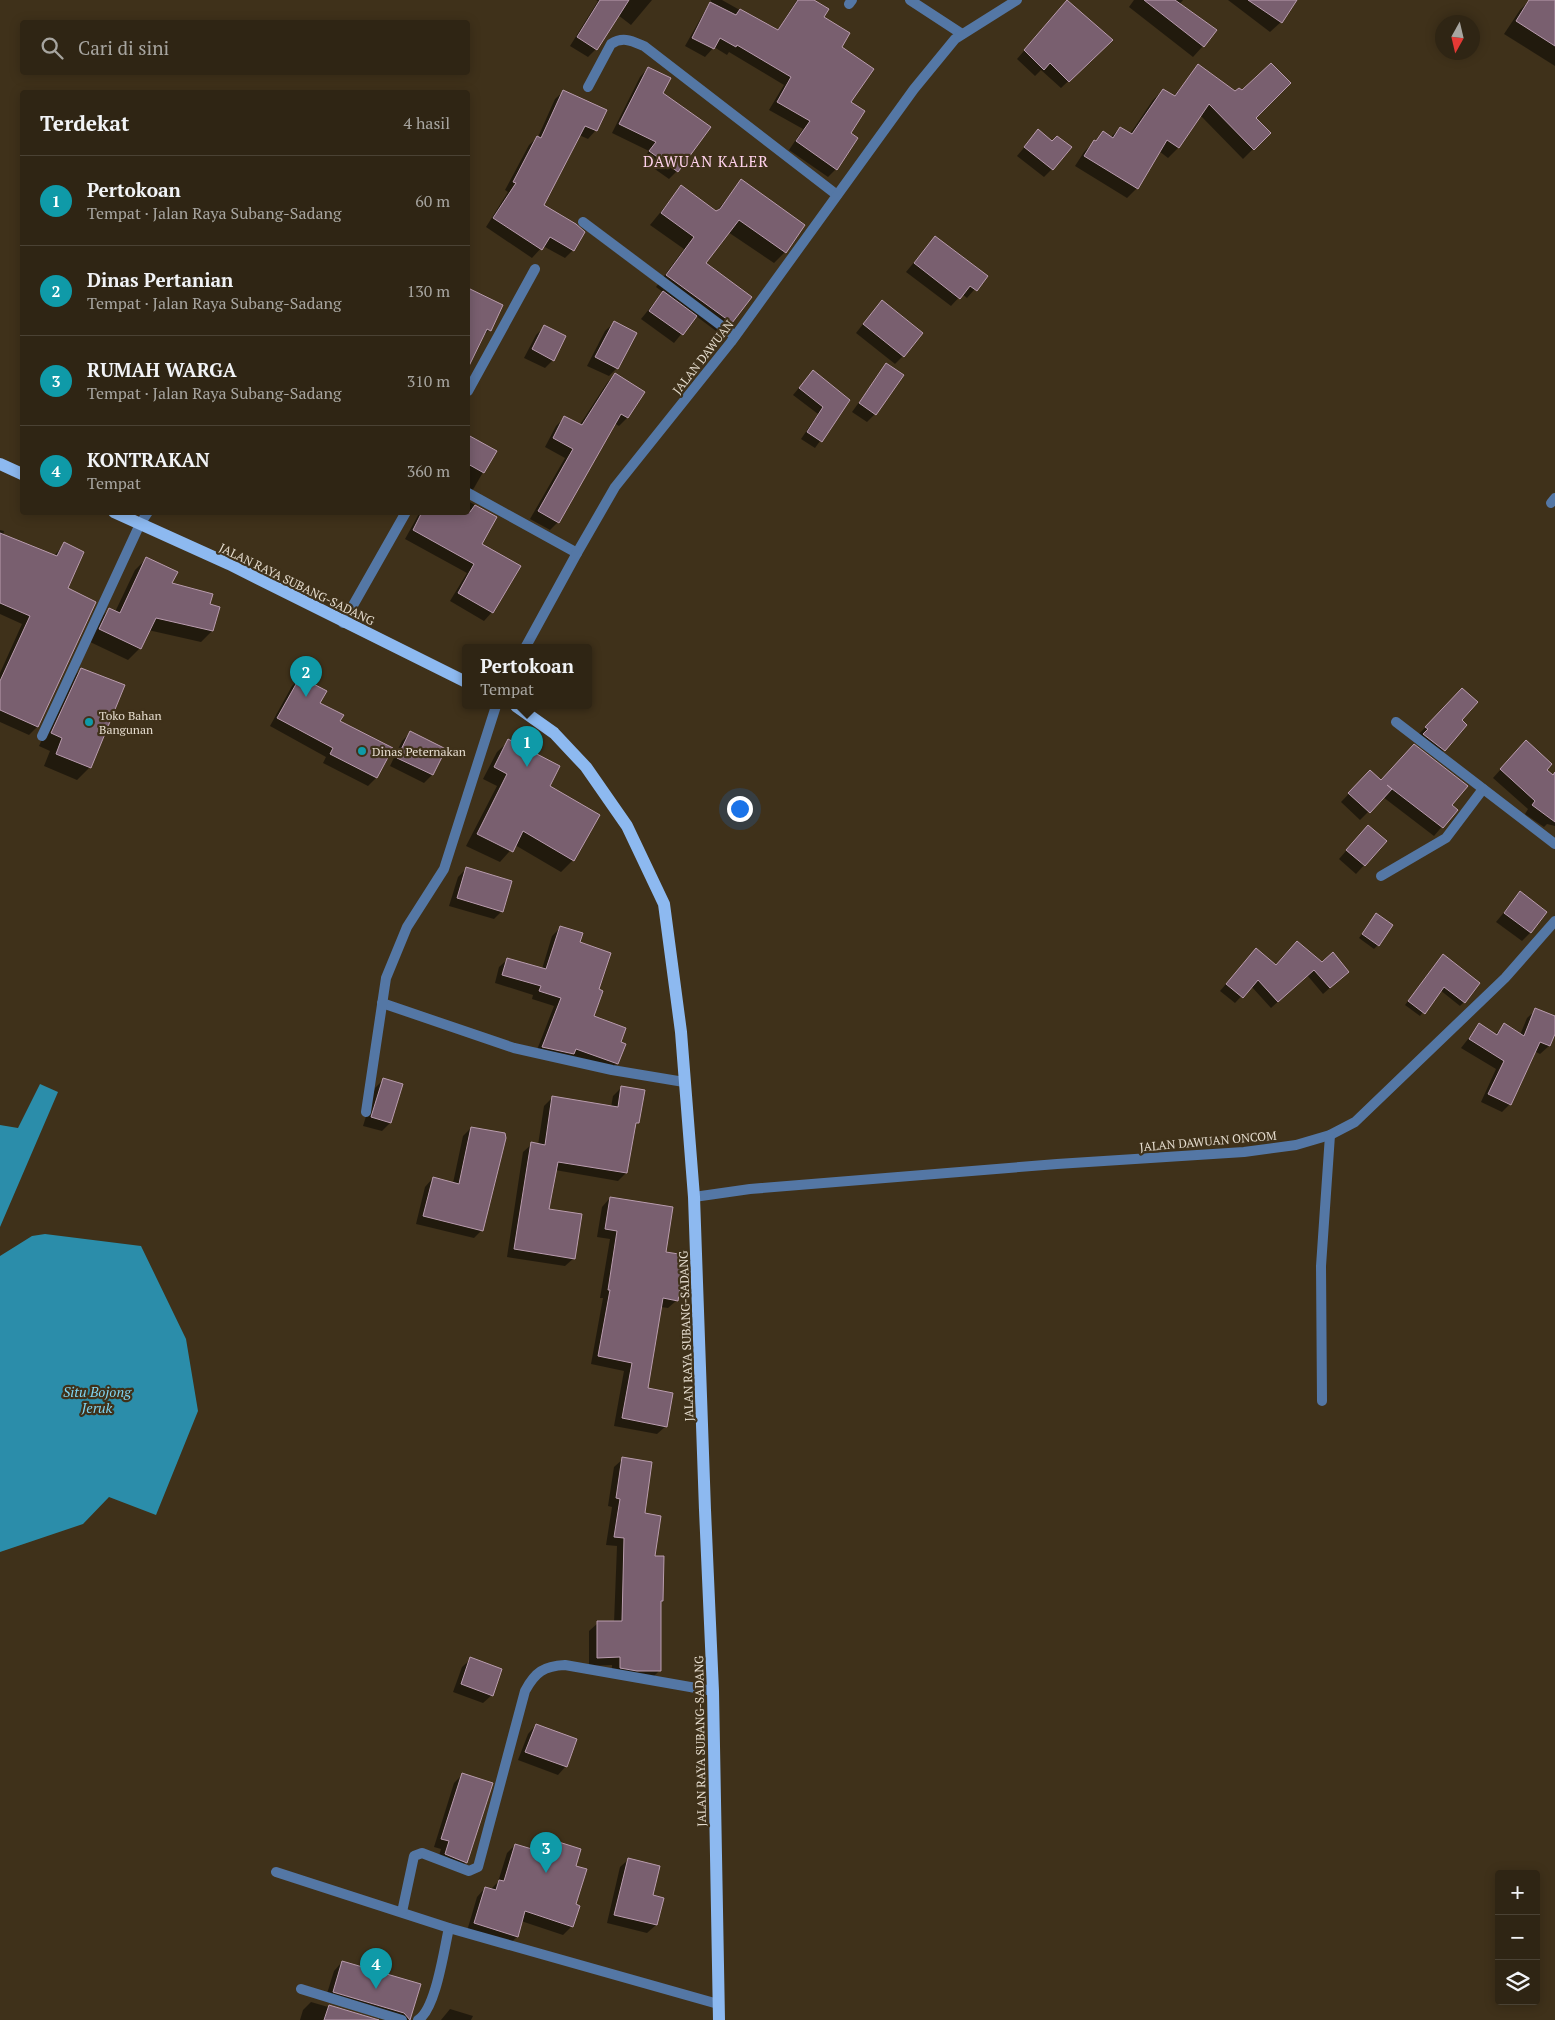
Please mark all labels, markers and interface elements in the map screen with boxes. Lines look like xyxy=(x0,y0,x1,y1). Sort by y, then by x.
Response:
north arrow xyxy=(1435,15,1480,60)
search box xyxy=(20,20,470,75)
icon: search xyxy=(38,34,66,62)
text: Cari di sini xyxy=(78,35,169,60)
text: Terdekat xyxy=(40,109,129,137)
text: 4 hasil xyxy=(404,112,450,134)
district label: DAWUAN KALER xyxy=(643,151,769,171)
text: Pertokoan xyxy=(87,177,181,202)
text: 1 xyxy=(51,190,61,212)
text: 60 m xyxy=(415,190,450,212)
text: Tempat · Jalan Raya Subang-Sadang xyxy=(87,202,341,224)
text: Dinas Pertanian xyxy=(87,267,233,292)
text: 2 xyxy=(51,280,61,302)
text: 130 m xyxy=(407,280,450,302)
text: Tempat · Jalan Raya Subang-Sadang xyxy=(87,292,341,314)
street label: JALAN DAWUAN xyxy=(669,317,737,397)
text: RUMAH WARGA xyxy=(87,357,237,382)
text: 3 xyxy=(51,370,61,392)
text: 310 m xyxy=(407,370,450,392)
text: Tempat · Jalan Raya Subang-Sadang xyxy=(87,382,341,404)
text: KONTRAKAN xyxy=(87,447,210,472)
text: 4 xyxy=(51,460,61,482)
text: 360 m xyxy=(407,460,450,482)
text: Tempat xyxy=(87,472,141,494)
street label: JALAN RAYA SUBANG-SADANG xyxy=(217,540,378,629)
popup xyxy=(462,644,592,709)
text: Pertokoan xyxy=(480,653,574,678)
pin: 2 xyxy=(290,656,322,697)
text: Tempat xyxy=(480,678,534,700)
place label: Toko Bahan Bangunan xyxy=(99,708,162,737)
marker: Toko Bahan Bangunan xyxy=(83,716,95,728)
pin: 1 xyxy=(511,726,543,767)
place label: Dinas Peternakan xyxy=(372,744,466,759)
marker: Dinas Peternakan xyxy=(356,745,368,757)
your location xyxy=(727,796,753,822)
street label: JALAN DAWUAN ONCOM xyxy=(1139,1127,1278,1154)
street label: JALAN RAYA SUBANG-SADANG xyxy=(675,1250,696,1422)
water label: Situ Bojong Jeruk xyxy=(63,1382,132,1417)
street label: JALAN RAYA SUBANG-SADANG xyxy=(691,1655,709,1827)
pin: 3 xyxy=(530,1832,562,1873)
map controls xyxy=(1495,1870,1540,2005)
button: + xyxy=(1495,1870,1540,1915)
button: − xyxy=(1495,1915,1540,1960)
pin: 4 xyxy=(360,1948,392,1989)
button: layers xyxy=(1495,1960,1540,2005)

